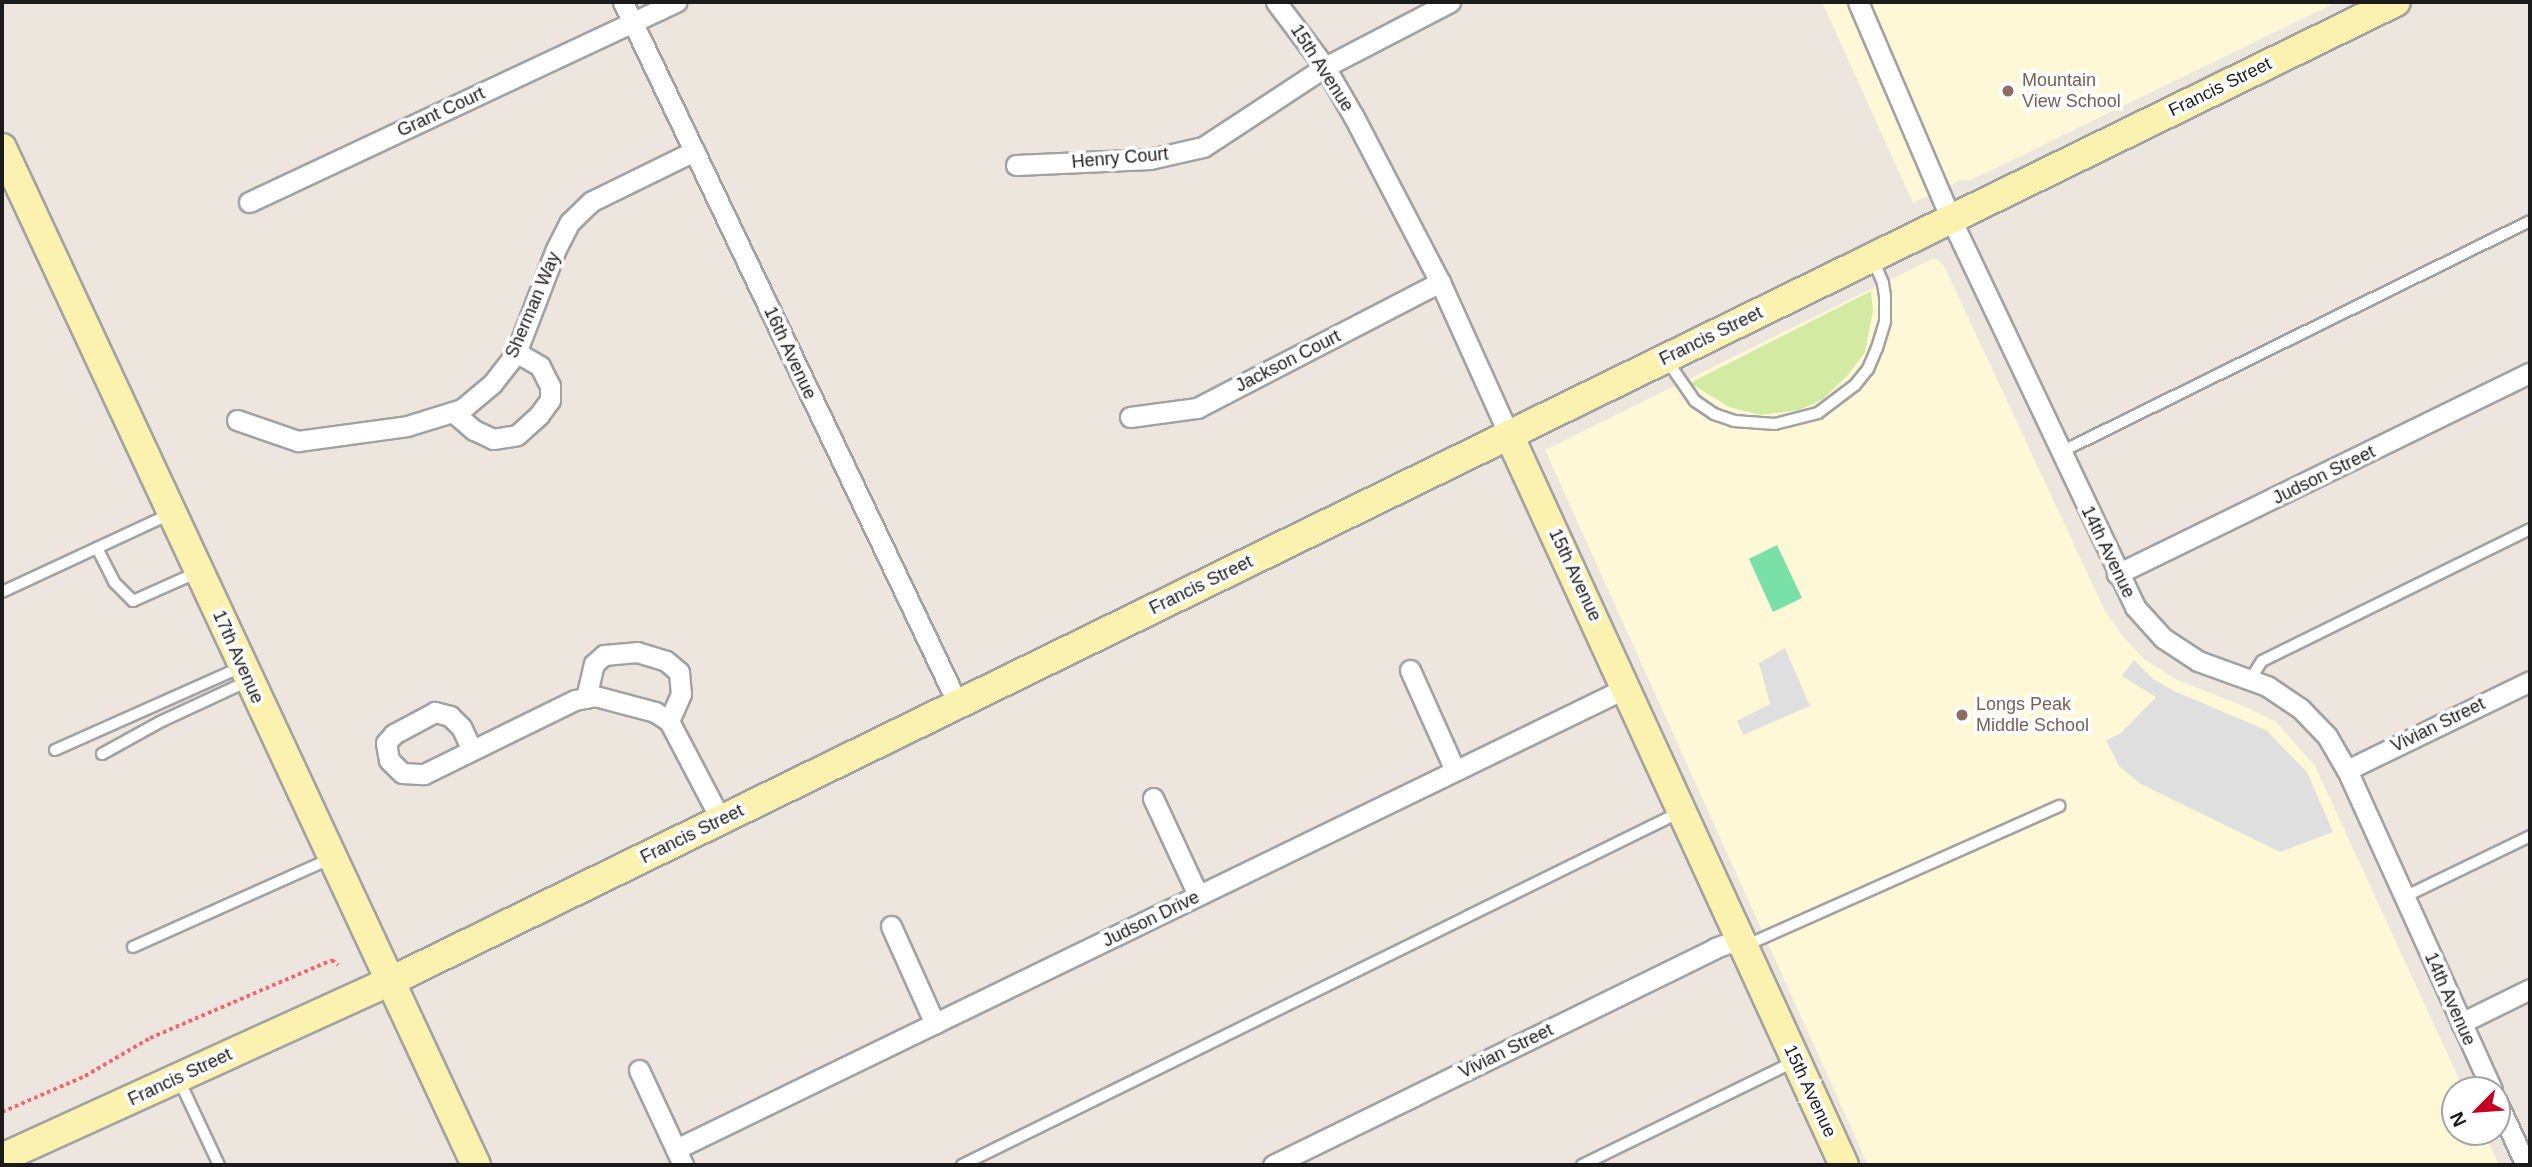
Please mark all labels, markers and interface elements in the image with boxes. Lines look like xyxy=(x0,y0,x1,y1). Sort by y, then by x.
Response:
street label: 15th Avenue xyxy=(1286,20,1358,116)
street label: Francis Street xyxy=(2165,53,2275,121)
place label: Mountain View School xyxy=(2022,70,2121,112)
street label: Grant Court xyxy=(394,82,488,142)
marker: Mountain View School xyxy=(2000,83,2016,99)
street label: Henry Court xyxy=(1071,143,1169,173)
street label: Sherman Way xyxy=(501,249,565,361)
street label: Francis Street xyxy=(1656,302,1766,370)
street label: 16th Avenue xyxy=(759,303,821,403)
street label: Jackson Court xyxy=(1232,325,1344,397)
street label: Judson Street xyxy=(2269,441,2379,509)
street label: 14th Avenue xyxy=(2076,502,2140,602)
street label: 15th Avenue xyxy=(1544,525,1606,625)
street label: Francis Street xyxy=(1146,551,1256,619)
street label: 17th Avenue xyxy=(208,607,268,707)
street label: Vivian Street xyxy=(2388,693,2488,757)
place label: Longs Peak Middle School xyxy=(1976,694,2089,736)
marker: Longs Peak Middle School xyxy=(1954,707,1970,723)
street label: Francis Street xyxy=(637,800,747,868)
street label: Judson Drive xyxy=(1099,886,1203,952)
street label: 14th Avenue xyxy=(2420,949,2480,1049)
street label: Vivian Street xyxy=(1456,1019,1556,1083)
street label: 15th Avenue xyxy=(1779,1041,1841,1141)
street label: Francis Street xyxy=(125,1044,235,1110)
north arrow xyxy=(2441,1076,2511,1146)
text: N xyxy=(2446,1109,2471,1130)

